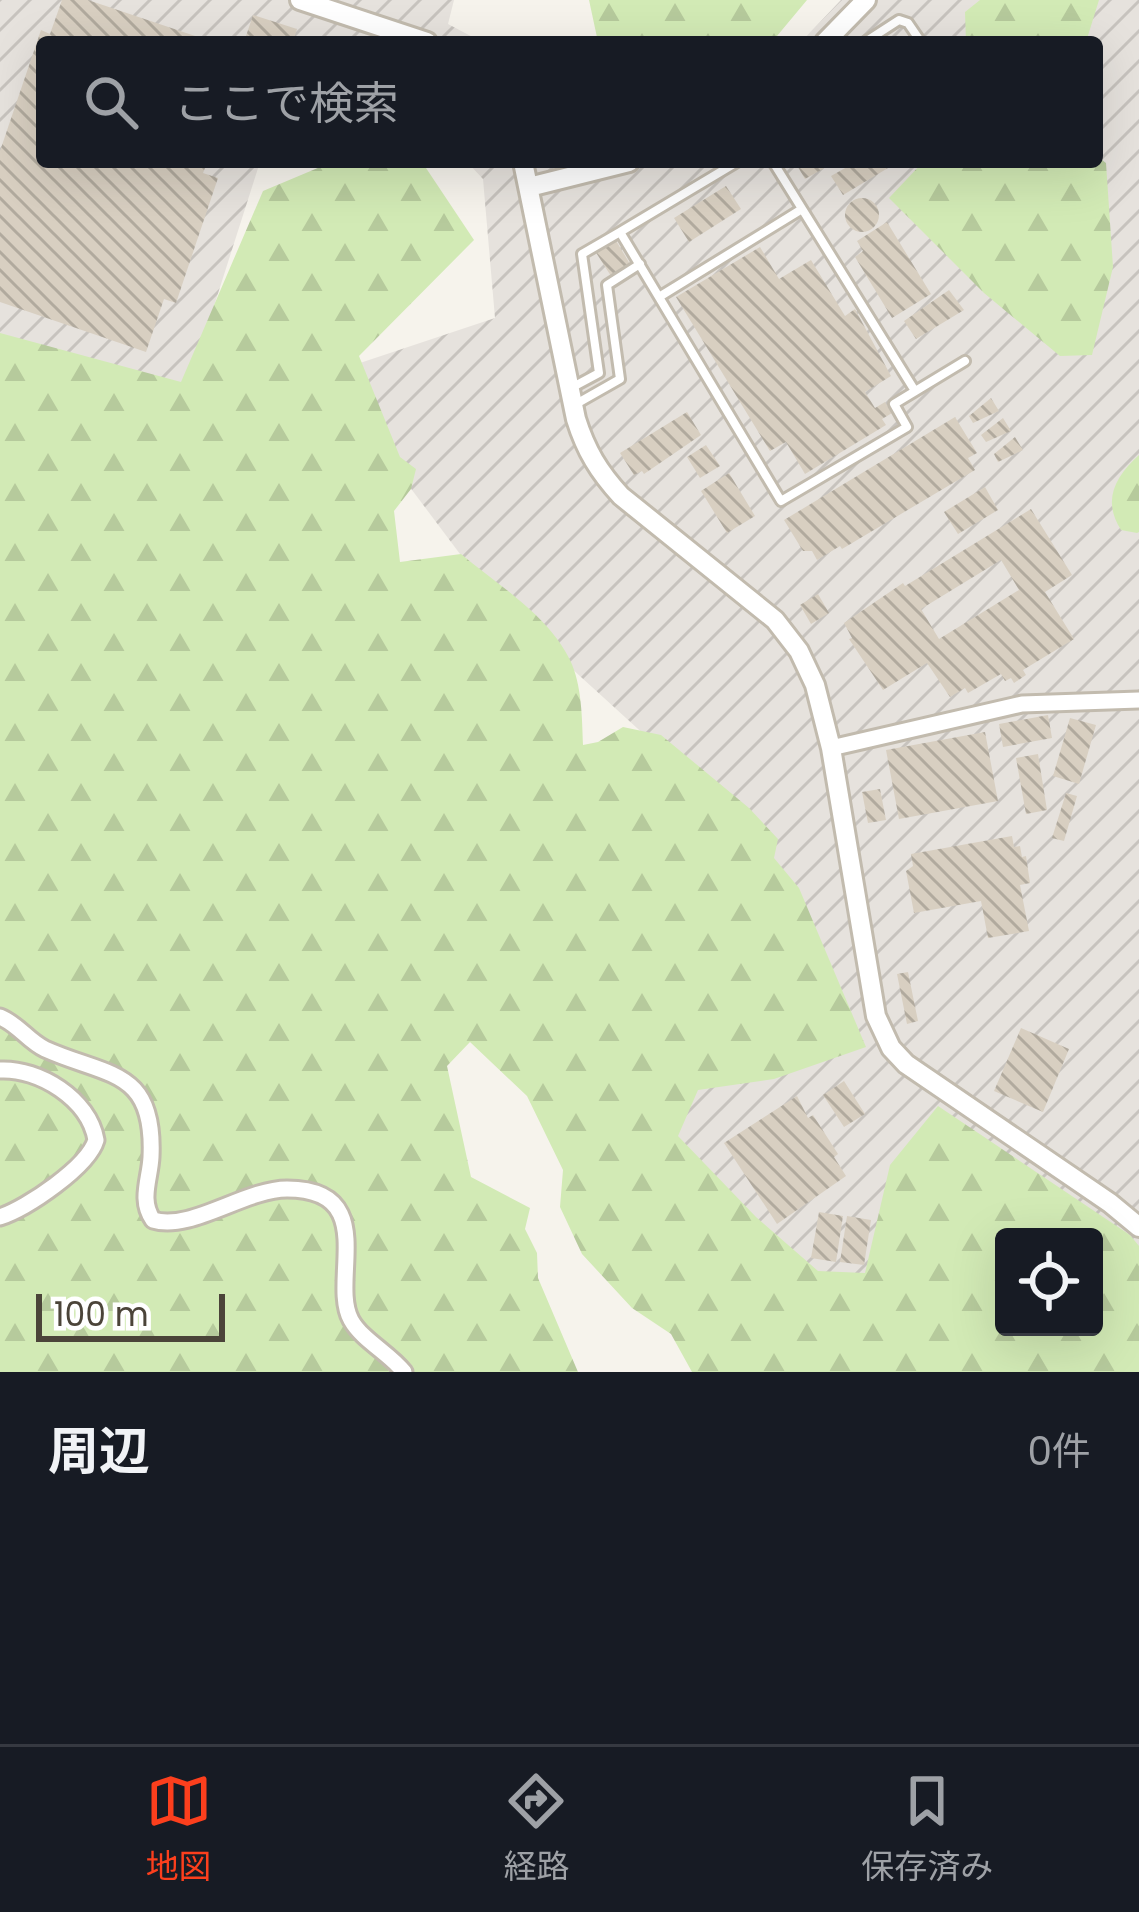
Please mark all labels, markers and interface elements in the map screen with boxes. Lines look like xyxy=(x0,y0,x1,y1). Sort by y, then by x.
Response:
search box xyxy=(36,36,1103,168)
icon: search xyxy=(78,69,144,135)
text: ここで検索 xyxy=(174,72,399,135)
map controls xyxy=(995,1228,1103,1336)
button: locate xyxy=(995,1228,1103,1336)
scale bar xyxy=(36,1288,225,1341)
text: 100 m xyxy=(54,1291,149,1338)
text: 周辺 xyxy=(48,1415,150,1487)
text: 0件 xyxy=(1028,1424,1091,1479)
tab: 地図 xyxy=(146,1768,212,1892)
tab: 経路 xyxy=(503,1768,569,1892)
tab: 保存済み xyxy=(861,1768,993,1892)

